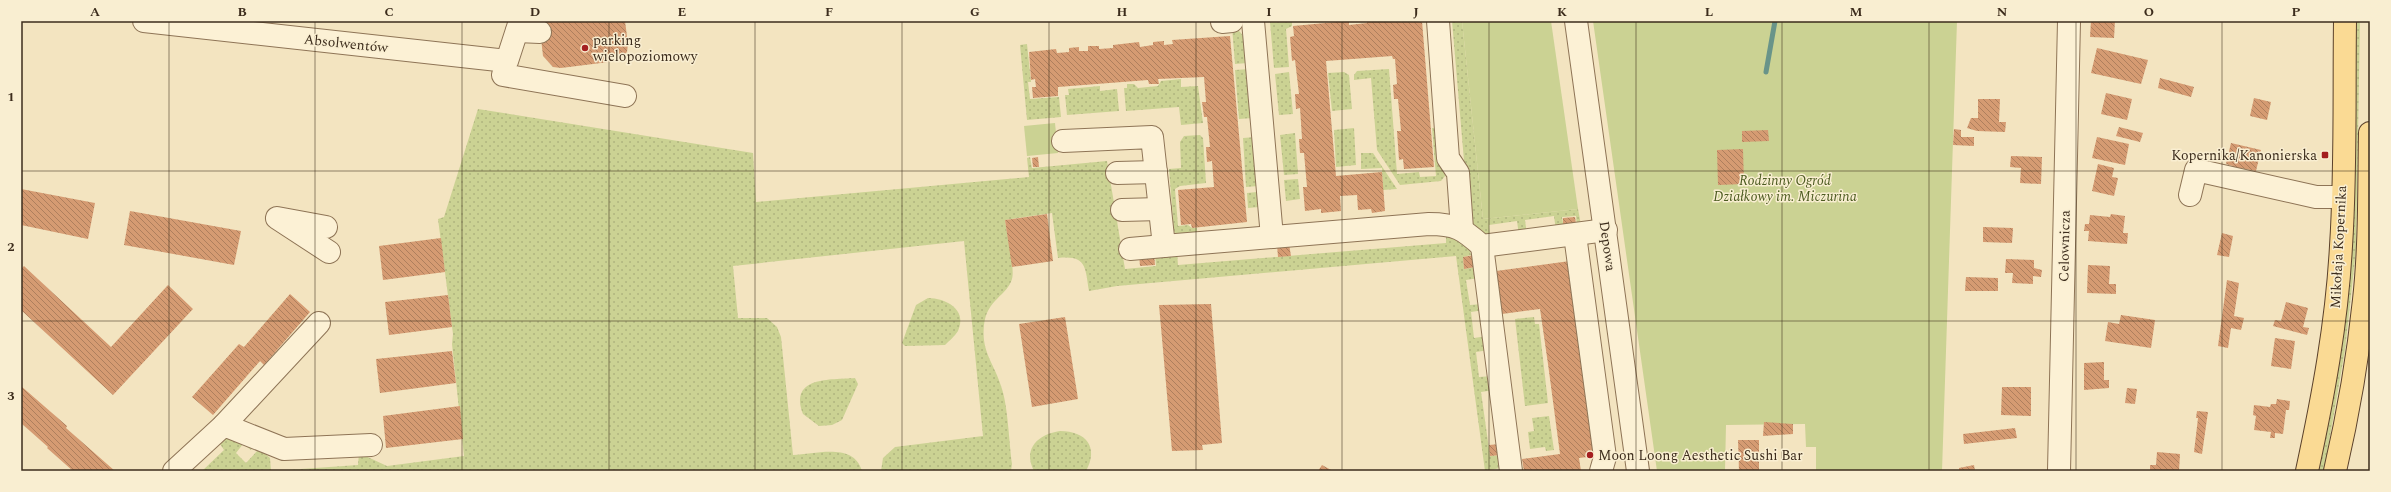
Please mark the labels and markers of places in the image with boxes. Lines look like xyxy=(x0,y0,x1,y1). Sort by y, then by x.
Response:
place label: parking wielopoziomowy xyxy=(592,30,699,67)
marker: parking wielopoziomowy xyxy=(580,43,590,53)
place label: Kopernika/Kanonierska xyxy=(2171,145,2317,166)
marker: Kopernika/Kanonierska xyxy=(2320,150,2330,160)
place label: Moon Loong Aesthetic Sushi Bar xyxy=(1598,445,1803,466)
marker: Moon Loong Aesthetic Sushi Bar xyxy=(1585,450,1595,460)

